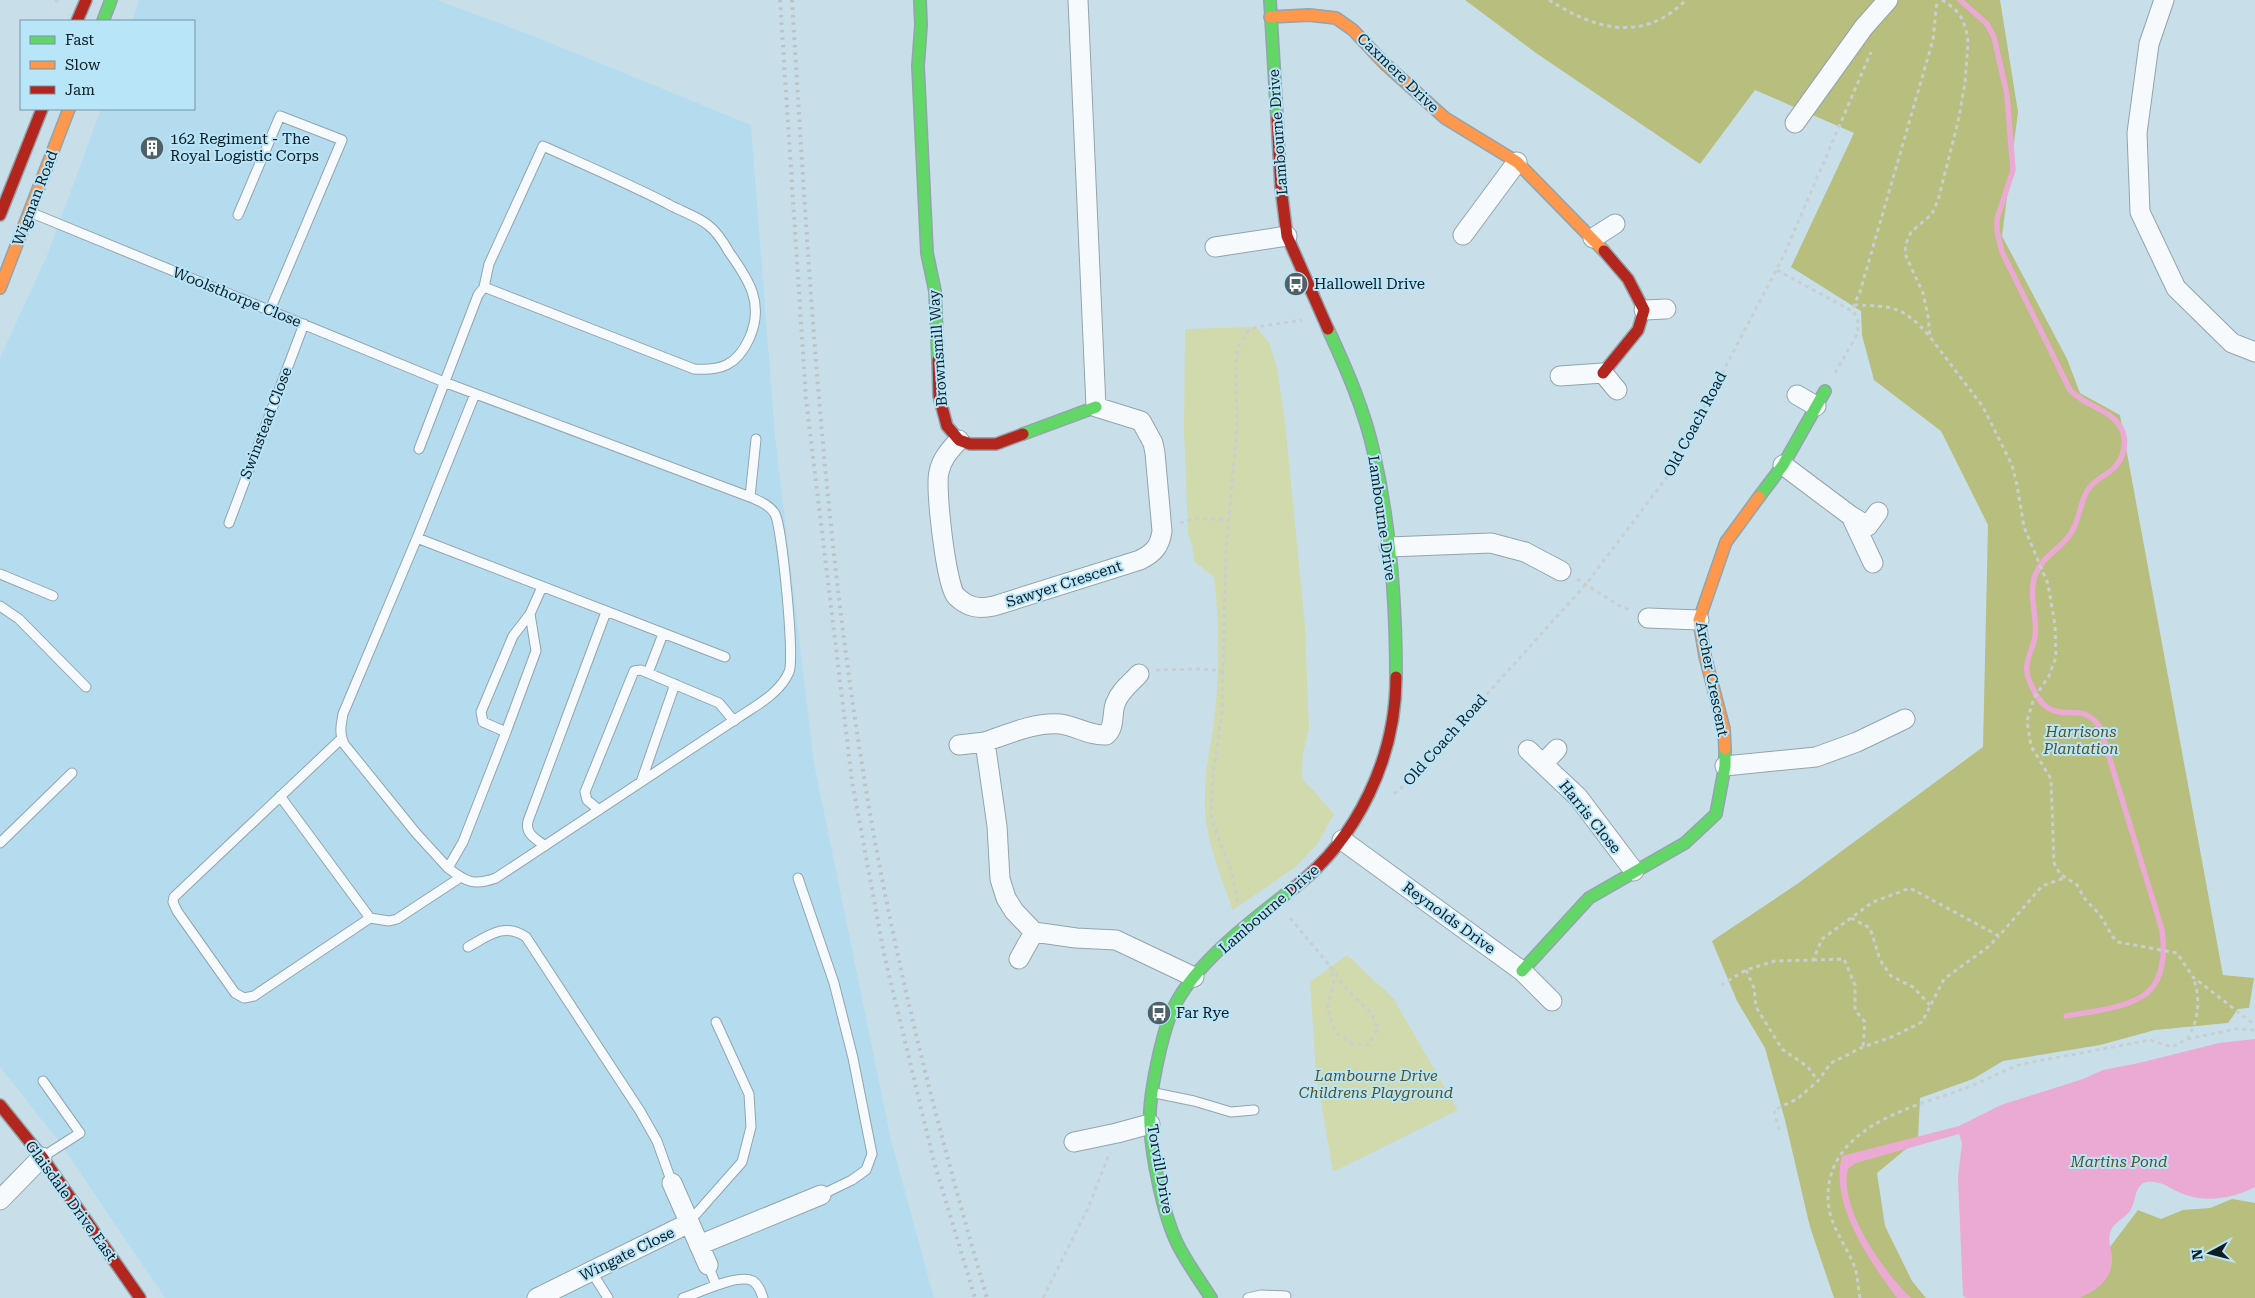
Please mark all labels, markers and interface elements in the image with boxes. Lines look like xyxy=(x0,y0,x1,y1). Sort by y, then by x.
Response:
legend xyxy=(20,20,195,110)
street label: Caxmere Drive xyxy=(1353,29,1443,117)
text: Fast xyxy=(65,31,95,49)
text: Slow xyxy=(65,56,101,74)
street label: Lambourne Drive xyxy=(1265,68,1291,196)
text: Jam xyxy=(65,81,95,99)
place label: 162 Regiment - The Royal Logistic Corps xyxy=(170,130,319,165)
building icon: 162 Regiment - The Royal Logistic Corps xyxy=(139,135,165,161)
street label: Wigman Road xyxy=(9,147,62,248)
street label: Woolsthorpe Close xyxy=(170,263,304,331)
bus stop icon: Hallowell Drive xyxy=(1283,271,1309,297)
place label: Hallowell Drive xyxy=(1314,275,1425,293)
street label: Brownsmill Way xyxy=(925,289,951,407)
street label: Swinstead Close xyxy=(236,365,296,481)
street label: Old Coach Road xyxy=(1660,368,1730,480)
street label: Lambourne Drive xyxy=(1364,454,1400,582)
street label: Sawyer Crescent xyxy=(1004,557,1125,611)
street label: Archer Crescent xyxy=(1692,620,1732,738)
street label: Old Coach Road xyxy=(1399,690,1491,789)
park label: Harrisons Plantation xyxy=(2042,723,2119,758)
street label: Harris Close xyxy=(1555,777,1625,857)
street label: Lambourne Drive xyxy=(1215,861,1323,957)
street label: Reynolds Drive xyxy=(1399,878,1499,958)
bus stop icon: Far Rye xyxy=(1146,1000,1172,1026)
place label: Far Rye xyxy=(1176,1004,1229,1022)
park label: Lambourne Drive Childrens Playground xyxy=(1299,1067,1453,1102)
street label: Torvill Drive xyxy=(1143,1123,1177,1215)
street label: Glaisdale Drive East xyxy=(21,1137,121,1265)
park label: Martins Pond xyxy=(2070,1153,2167,1171)
street label: Wingate Close xyxy=(577,1223,677,1285)
north arrow xyxy=(2185,1228,2235,1278)
text: N xyxy=(2188,1248,2206,1261)

